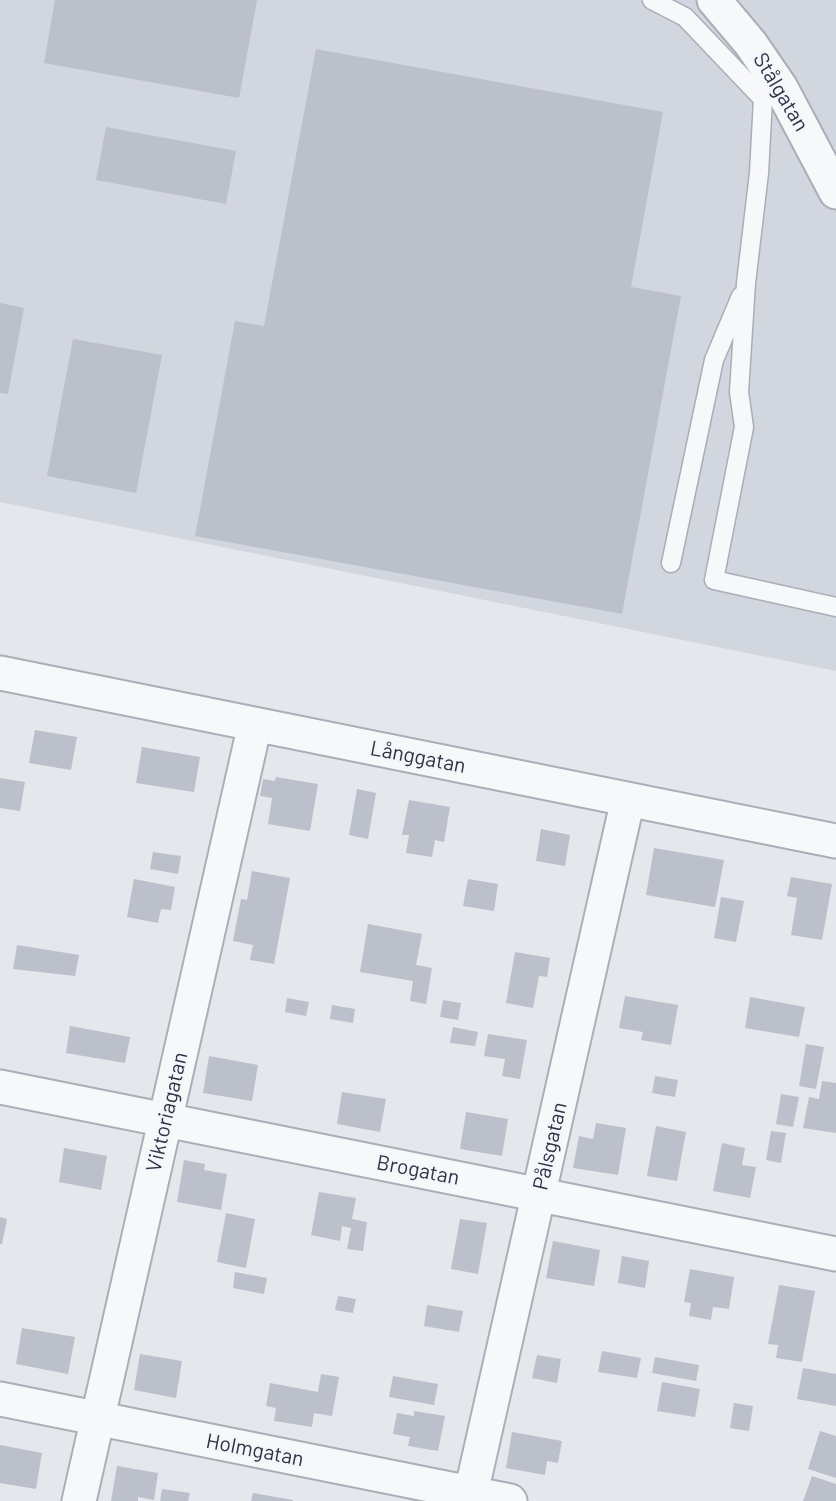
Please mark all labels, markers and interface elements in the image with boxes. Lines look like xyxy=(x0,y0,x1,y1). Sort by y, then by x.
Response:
street label: Stålgatan xyxy=(748,48,814,136)
street label: Långgatan xyxy=(368,735,468,779)
street label: Viktoriagatan xyxy=(141,1050,193,1174)
street label: Pålsgatan xyxy=(528,1100,572,1192)
street label: Brogatan xyxy=(375,1150,461,1190)
street label: Holmgatan xyxy=(204,1428,306,1472)

